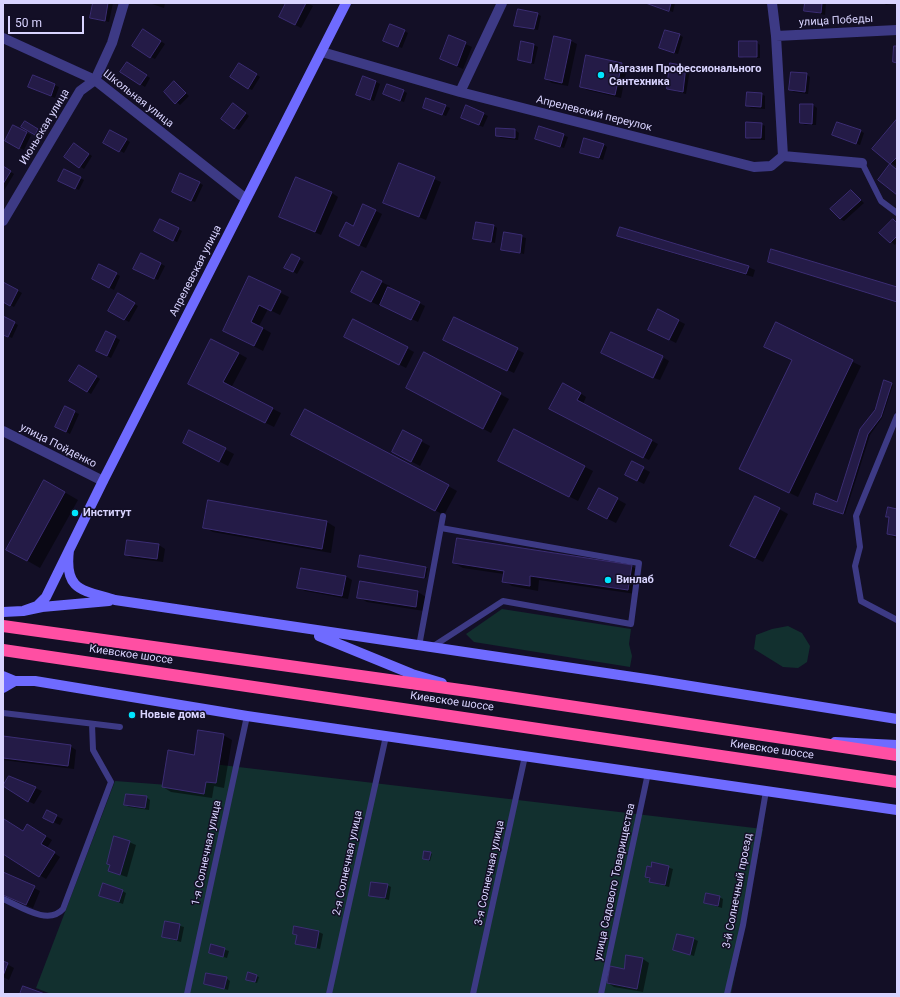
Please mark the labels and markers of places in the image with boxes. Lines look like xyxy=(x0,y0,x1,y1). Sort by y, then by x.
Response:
place label: Магазин Профессионального Сантехника xyxy=(609,62,762,88)
marker: Магазин Профессионального Сантехника xyxy=(596,70,606,80)
place label: Институт xyxy=(83,506,131,520)
marker: Институт xyxy=(70,508,80,518)
place label: Винлаб xyxy=(616,573,654,587)
marker: Винлаб xyxy=(603,575,613,585)
place label: Новые дома xyxy=(140,708,205,722)
marker: Новые дома xyxy=(127,710,137,720)

